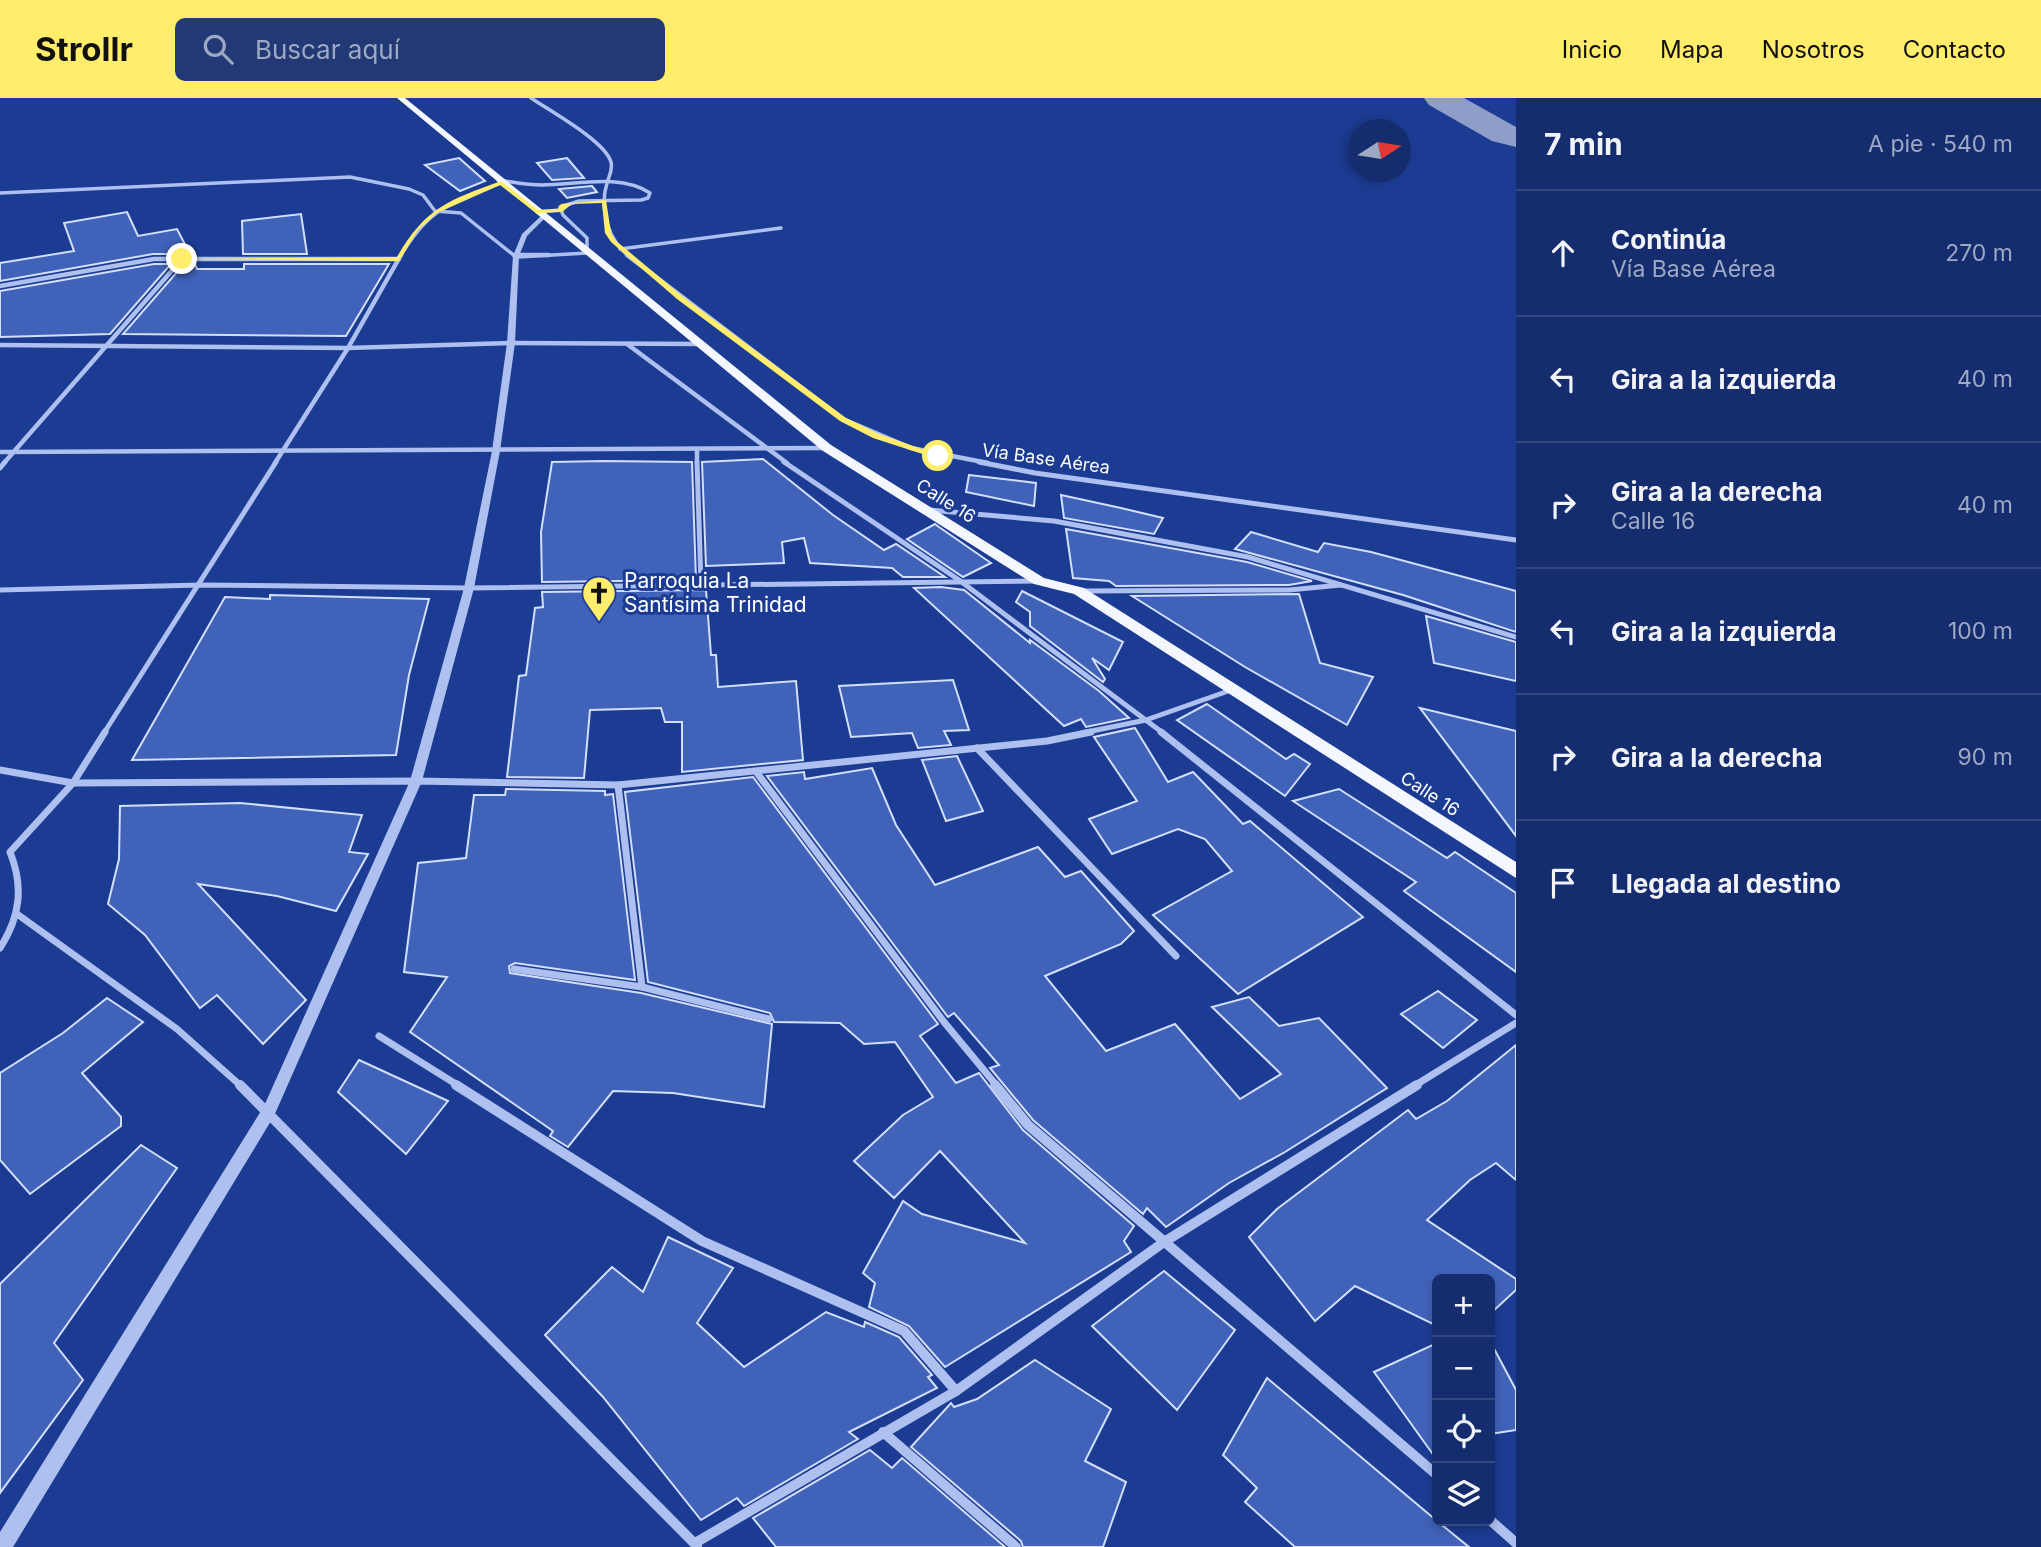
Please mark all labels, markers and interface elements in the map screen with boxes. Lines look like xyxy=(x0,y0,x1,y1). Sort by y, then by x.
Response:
search box xyxy=(175,18,665,81)
text: Strollr xyxy=(35,29,133,69)
icon: search xyxy=(199,30,237,68)
text: Buscar aquí xyxy=(255,34,400,65)
text: Inicio xyxy=(1562,35,1622,64)
text: Mapa xyxy=(1660,35,1724,64)
text: Nosotros xyxy=(1762,35,1865,64)
text: Contacto xyxy=(1903,35,2006,64)
north arrow xyxy=(1348,119,1411,182)
text: 7 min xyxy=(1544,126,1623,162)
text: A pie · 540 m xyxy=(1868,130,2013,158)
text: Continúa xyxy=(1611,224,1726,255)
icon: ahead xyxy=(1544,234,1582,272)
text: 270 m xyxy=(1945,239,2013,267)
route end xyxy=(166,243,197,274)
text: Vía Base Aérea xyxy=(1611,255,1776,283)
icon: left xyxy=(1544,360,1582,398)
text: Gira a la izquierda xyxy=(1611,364,1837,395)
text: 40 m xyxy=(1957,365,2013,393)
street label: Vía Base Aérea xyxy=(981,439,1111,478)
route start xyxy=(922,440,953,471)
street label: Calle 16 xyxy=(913,474,980,527)
text: Gira a la derecha xyxy=(1611,476,1823,507)
icon: right xyxy=(1544,486,1582,524)
text: 40 m xyxy=(1957,491,2013,519)
text: Calle 16 xyxy=(1611,507,1695,535)
place label: Parroquia La Santísima Trinidad xyxy=(624,568,807,617)
church icon: Parroquia La Santísima Trinidad xyxy=(580,574,618,623)
icon: left xyxy=(1544,612,1582,650)
text: Gira a la izquierda xyxy=(1611,616,1837,647)
text: 100 m xyxy=(1948,617,2013,645)
icon: right xyxy=(1544,738,1582,776)
text: Gira a la derecha xyxy=(1611,742,1823,773)
text: 90 m xyxy=(1958,743,2013,771)
street label: Calle 16 xyxy=(1397,767,1464,820)
icon: arrive xyxy=(1544,864,1582,902)
text: Llegada al destino xyxy=(1611,868,1841,899)
map controls xyxy=(1432,1274,1495,1526)
button: + xyxy=(1432,1274,1495,1337)
button: − xyxy=(1432,1337,1495,1400)
button: locate xyxy=(1432,1400,1495,1463)
button: layers xyxy=(1432,1463,1495,1526)

